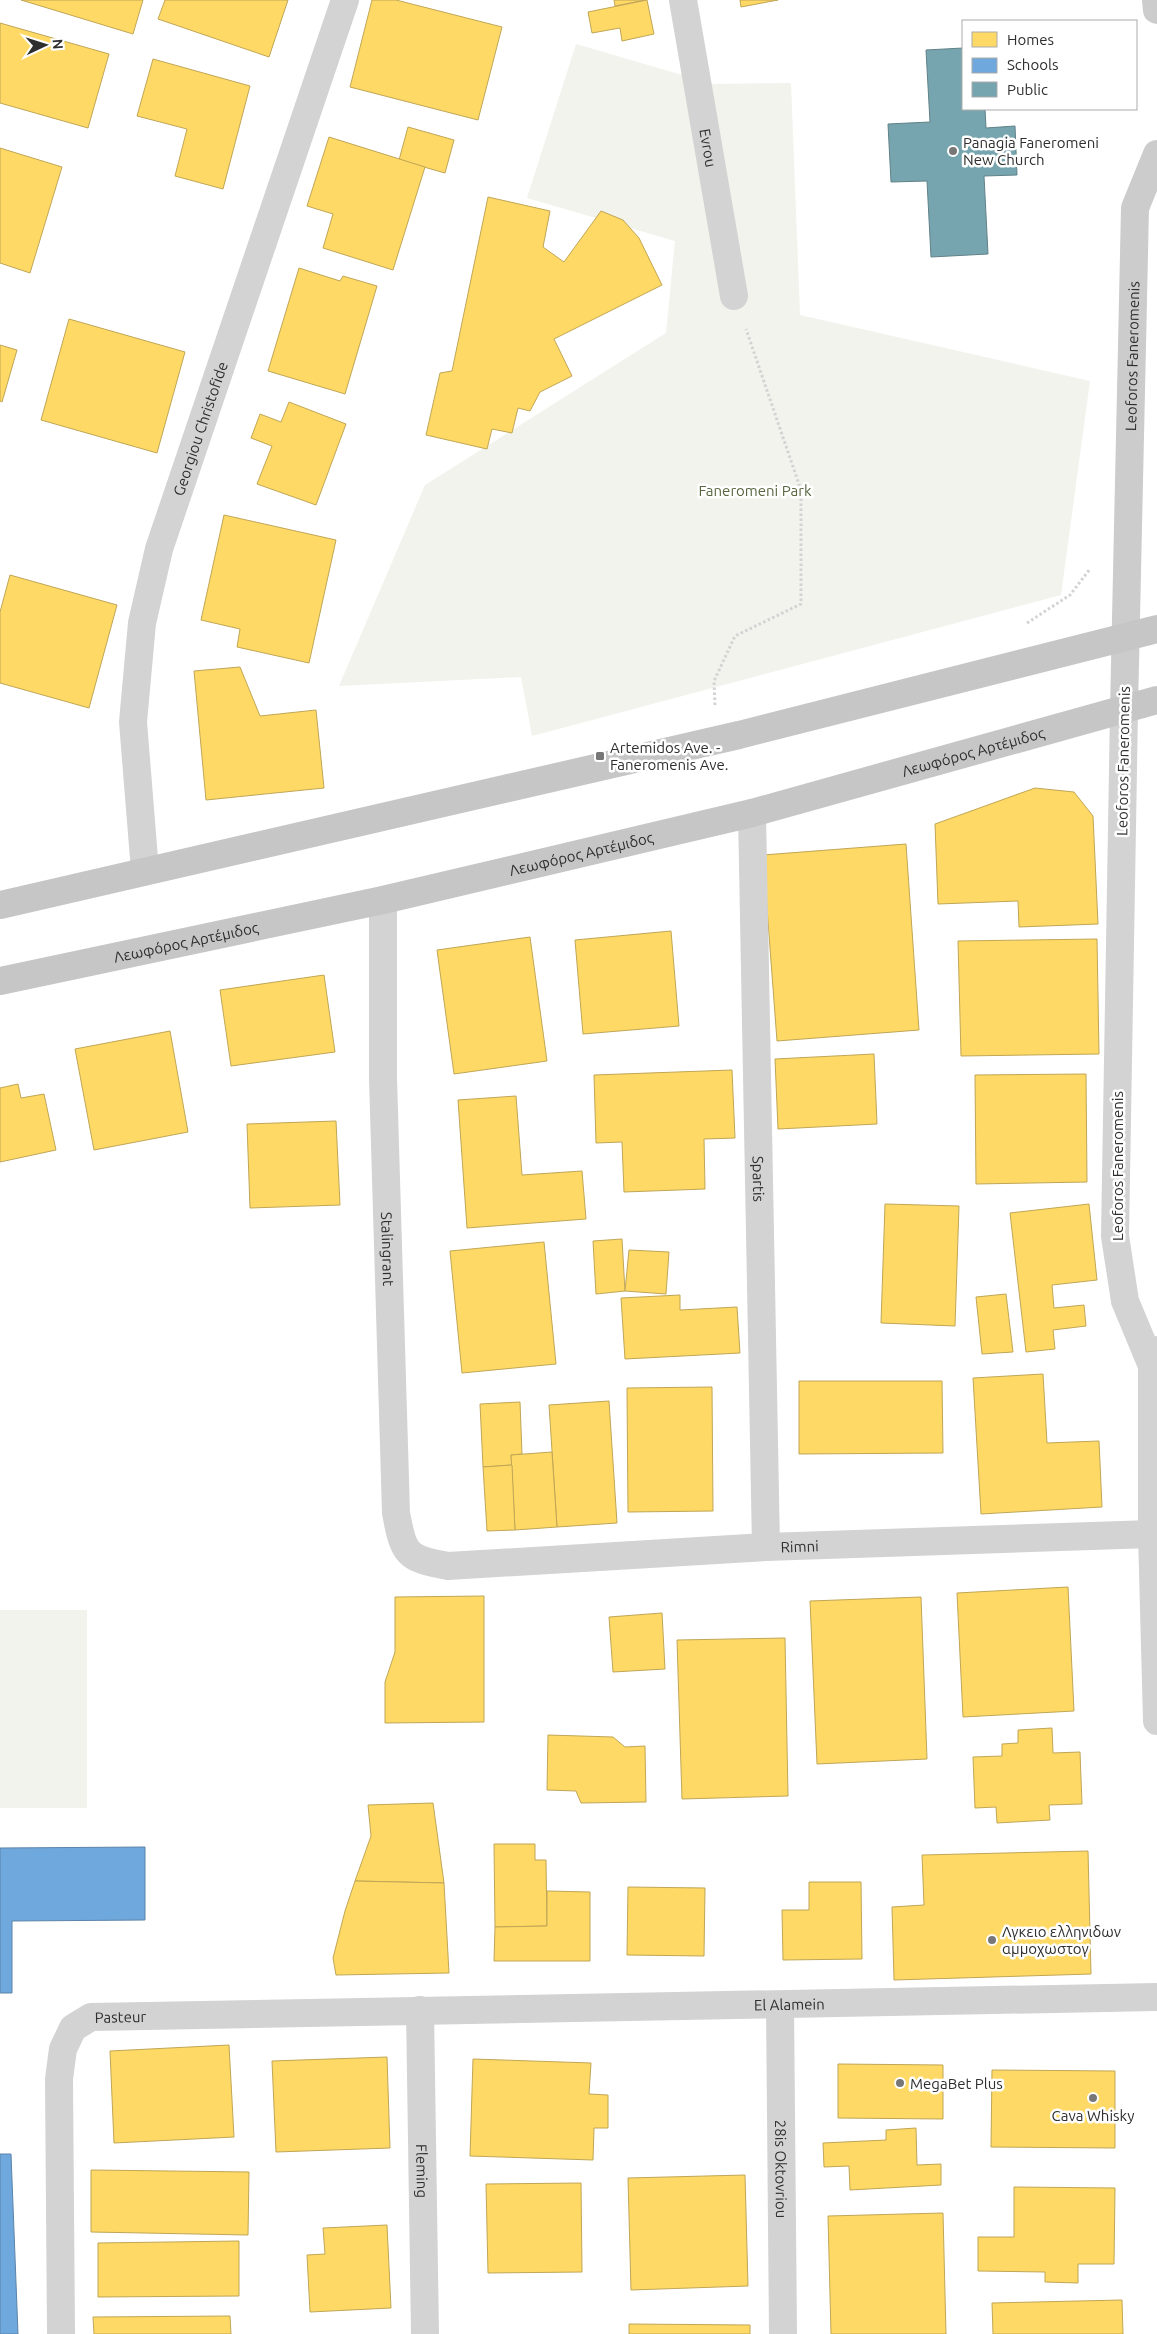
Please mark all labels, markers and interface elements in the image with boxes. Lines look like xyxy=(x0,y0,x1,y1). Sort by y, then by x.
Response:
north arrow xyxy=(20,20,70,70)
legend xyxy=(962,20,1137,110)
text: Homes xyxy=(1007,31,1054,48)
text: N xyxy=(50,38,66,50)
text: Schools xyxy=(1007,56,1058,73)
text: Public xyxy=(1007,81,1048,98)
street label: Evrou xyxy=(697,127,720,168)
place label: Panagia Faneromeni New Church xyxy=(963,134,1099,168)
marker: Panagia Faneromeni New Church xyxy=(947,145,959,157)
street label: Leoforos Faneromenis xyxy=(1122,281,1142,431)
street label: Georgiou Christofide xyxy=(169,359,230,498)
park label: Faneromeni Park xyxy=(699,482,812,499)
street label: Leoforos Faneromenis xyxy=(1113,686,1133,836)
street label: Λεωφόρος Αρτέμιδος xyxy=(900,723,1046,779)
place label: Artemidos Ave. - Faneromenis Ave. xyxy=(610,739,729,773)
marker: Artemidos Ave. - Faneromenis Ave. xyxy=(594,750,606,762)
street label: Λεωφόρος Αρτέμιδος xyxy=(507,828,655,878)
street label: Λεωφόρος Αρτέμιδος xyxy=(112,918,260,965)
street label: Leoforos Faneromenis xyxy=(1109,1091,1126,1241)
street label: Spartis xyxy=(750,1156,768,1202)
street label: Stalingrant xyxy=(379,1212,398,1286)
street label: Rimni xyxy=(780,1537,819,1555)
place label: Λγκειο ελληνιδων αμμοχωστογ xyxy=(1002,1923,1121,1957)
marker: Λγκειο ελληνιδων αμμοχωστογ xyxy=(986,1934,998,1946)
street label: El Alamein xyxy=(754,1995,825,2013)
street label: Pasteur xyxy=(94,2007,147,2025)
place label: MegaBet Plus xyxy=(910,2075,1003,2092)
marker: MegaBet Plus xyxy=(894,2077,906,2089)
marker: Cava Whisky xyxy=(1087,2092,1099,2104)
place label: Cava Whisky xyxy=(1052,2107,1134,2124)
street label: 28is Oktovriou xyxy=(773,2120,790,2218)
street label: Fleming xyxy=(414,2144,431,2198)

